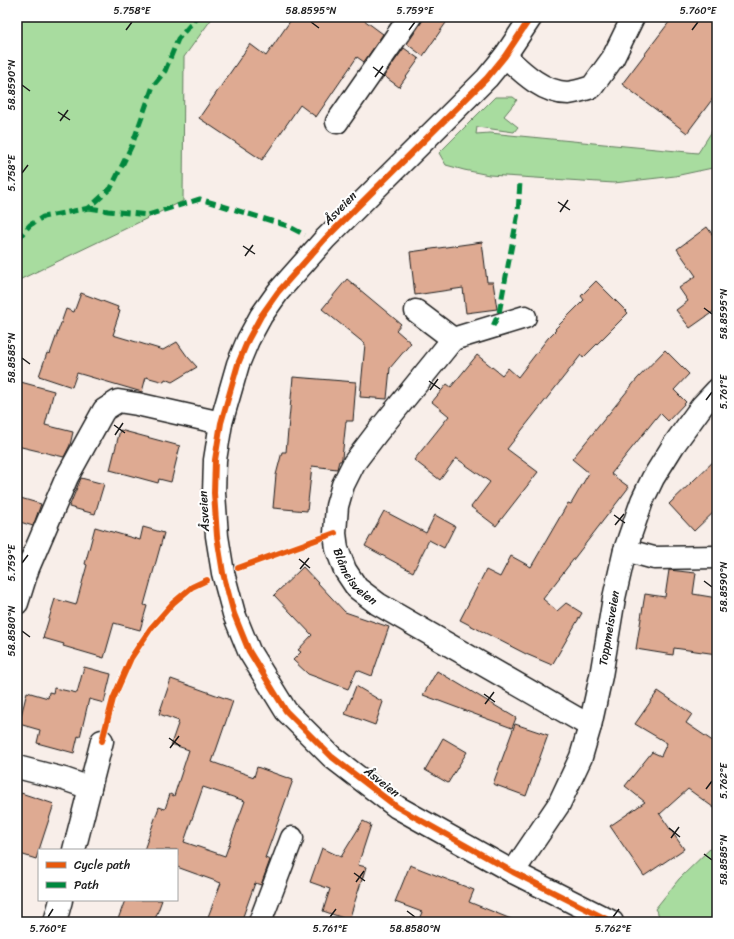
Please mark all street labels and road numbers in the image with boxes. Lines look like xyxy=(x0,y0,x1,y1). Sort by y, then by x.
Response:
street label: Åsveien xyxy=(317,185,363,231)
street label: Åsveien xyxy=(192,490,216,533)
street label: Blåmeisveien xyxy=(327,545,383,611)
street label: Toppmeisveien xyxy=(592,588,626,667)
street label: Åsveien xyxy=(358,760,405,804)

